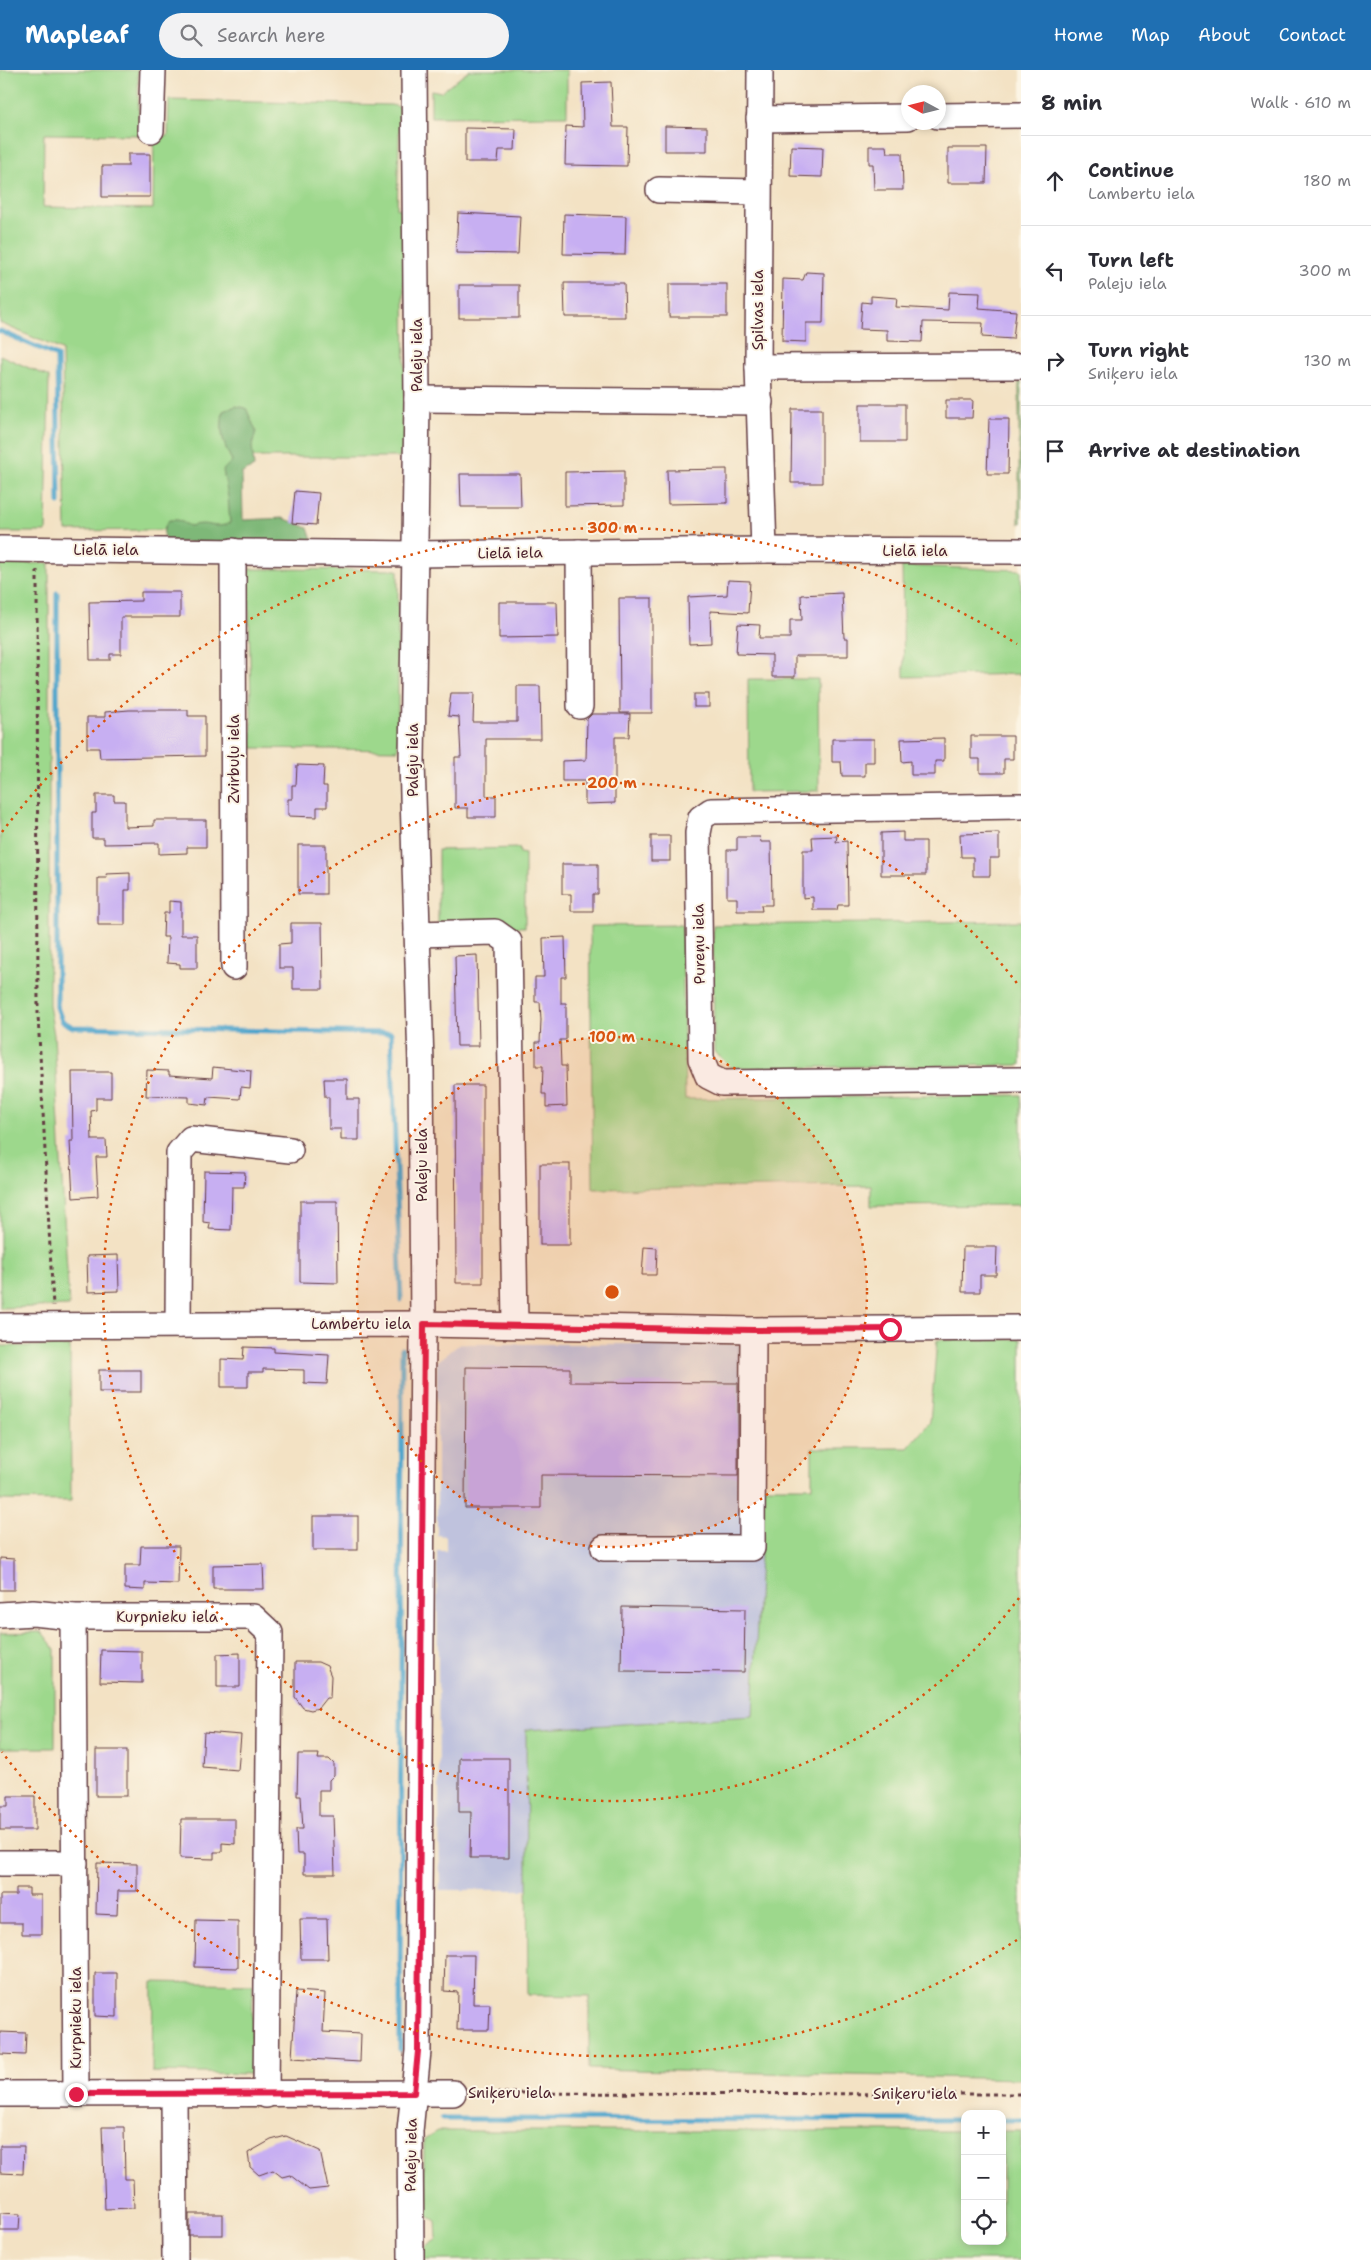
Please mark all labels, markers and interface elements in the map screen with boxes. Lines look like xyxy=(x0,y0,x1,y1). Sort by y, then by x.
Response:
search box xyxy=(159,13,509,58)
text: Mapleaf xyxy=(25,19,129,51)
icon: search xyxy=(177,21,205,49)
text: Search here xyxy=(217,23,325,48)
text: Home xyxy=(1054,23,1103,47)
text: Map xyxy=(1131,23,1170,47)
text: About xyxy=(1198,23,1251,47)
text: Contact xyxy=(1279,23,1346,47)
north arrow xyxy=(901,85,946,130)
text: 8 min xyxy=(1041,89,1102,117)
text: Walk · 610 m xyxy=(1250,92,1351,113)
text: Continue xyxy=(1088,158,1174,183)
icon: ahead xyxy=(1041,167,1069,195)
text: 180 m xyxy=(1303,170,1351,191)
text: Lambertu iela xyxy=(1088,183,1195,204)
text: Turn left xyxy=(1088,248,1174,273)
icon: left xyxy=(1041,257,1069,285)
text: 300 m xyxy=(1299,260,1351,281)
street label: Spilvas iela xyxy=(748,269,768,350)
text: Paleju iela xyxy=(1088,273,1167,294)
street label: Paleju iela xyxy=(407,317,427,392)
text: Turn right xyxy=(1088,338,1189,363)
icon: right xyxy=(1041,347,1069,375)
text: 130 m xyxy=(1304,350,1351,371)
text: Sniķeru iela xyxy=(1088,363,1178,384)
icon: arrive xyxy=(1041,437,1069,465)
text: Arrive at destination xyxy=(1088,438,1300,463)
text: 300 m xyxy=(587,518,637,538)
street label: Lielā iela xyxy=(73,540,139,560)
street label: Lielā iela xyxy=(882,541,948,561)
street label: Lielā iela xyxy=(477,542,543,564)
street label: Zvirbuļu iela xyxy=(224,714,245,804)
street label: Paleju iela xyxy=(403,722,423,797)
text: 200 m xyxy=(587,773,637,793)
street label: Pureņu iela xyxy=(688,903,711,984)
text: 100 m xyxy=(589,1027,635,1047)
street label: Paleju iela xyxy=(412,1127,432,1202)
centre of rings xyxy=(603,1283,621,1301)
street label: Lambertu iela xyxy=(311,1314,412,1334)
route start xyxy=(879,1318,902,1341)
street label: Kurpnieku iela xyxy=(116,1607,219,1627)
street label: Kurpnieku iela xyxy=(66,1966,86,2069)
route end xyxy=(65,2083,88,2106)
street label: Sniķeru iela xyxy=(468,2083,553,2104)
street label: Sniķeru iela xyxy=(873,2084,958,2105)
map controls xyxy=(961,2110,1006,2245)
button: + xyxy=(961,2110,1006,2155)
street label: Paleju iela xyxy=(400,2117,422,2192)
button: − xyxy=(961,2155,1006,2200)
button: locate xyxy=(961,2200,1006,2245)

